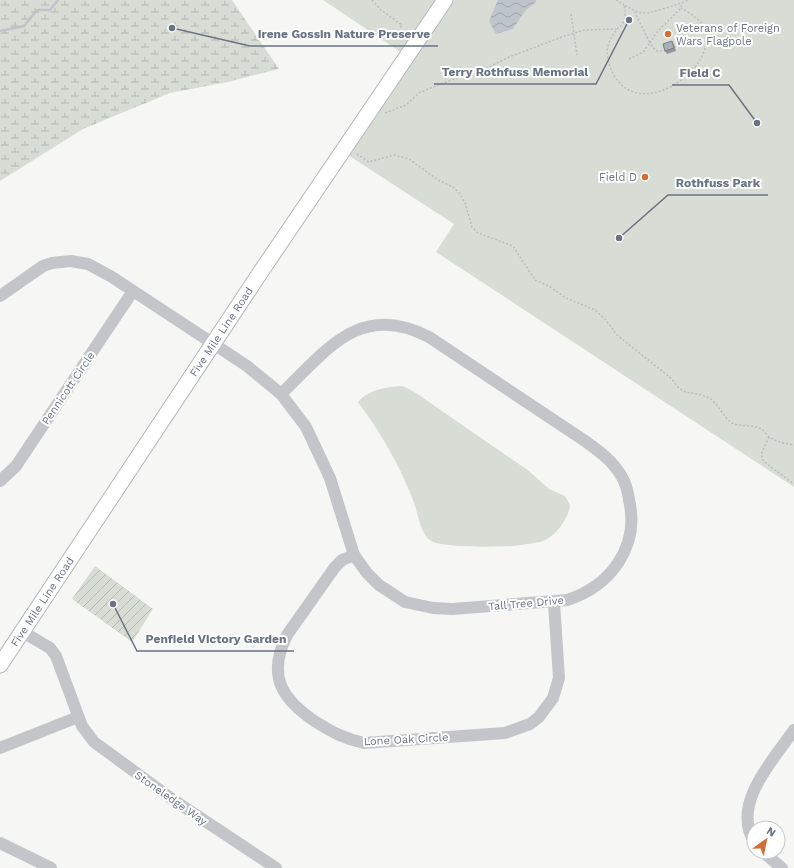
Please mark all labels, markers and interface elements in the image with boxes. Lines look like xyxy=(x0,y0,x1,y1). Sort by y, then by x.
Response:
callout: Irene Gossin Nature Preserve xyxy=(250,22,438,46)
place label: Veterans of Foreign Wars Flagpole xyxy=(676,22,780,48)
text: Irene Gossin Nature Preserve xyxy=(258,27,430,41)
marker: Veterans of Foreign Wars Flagpole xyxy=(663,29,673,39)
callout: Terry Rothfuss Memorial xyxy=(434,60,596,84)
callout: Field C xyxy=(672,61,729,85)
text: Terry Rothfuss Memorial xyxy=(442,65,588,79)
text: Field C xyxy=(680,66,720,80)
place label: Field D xyxy=(599,171,637,184)
callout: Rothfuss Park xyxy=(668,171,768,195)
marker: Field D xyxy=(640,172,650,182)
text: Rothfuss Park xyxy=(676,176,761,190)
street label: Five Mile Line Road xyxy=(187,285,256,379)
street label: Pennicott Circle xyxy=(39,349,98,427)
street label: Five Mile Line Road xyxy=(8,555,77,649)
street label: Tall Tree Drive xyxy=(488,594,564,613)
callout: Penfield Victory Garden xyxy=(137,627,294,651)
text: Penfield Victory Garden xyxy=(146,632,286,646)
street label: Lone Oak Circle xyxy=(363,731,449,748)
street label: Stoneledge Way xyxy=(132,769,210,828)
north arrow xyxy=(746,820,786,860)
text: N xyxy=(764,824,778,840)

